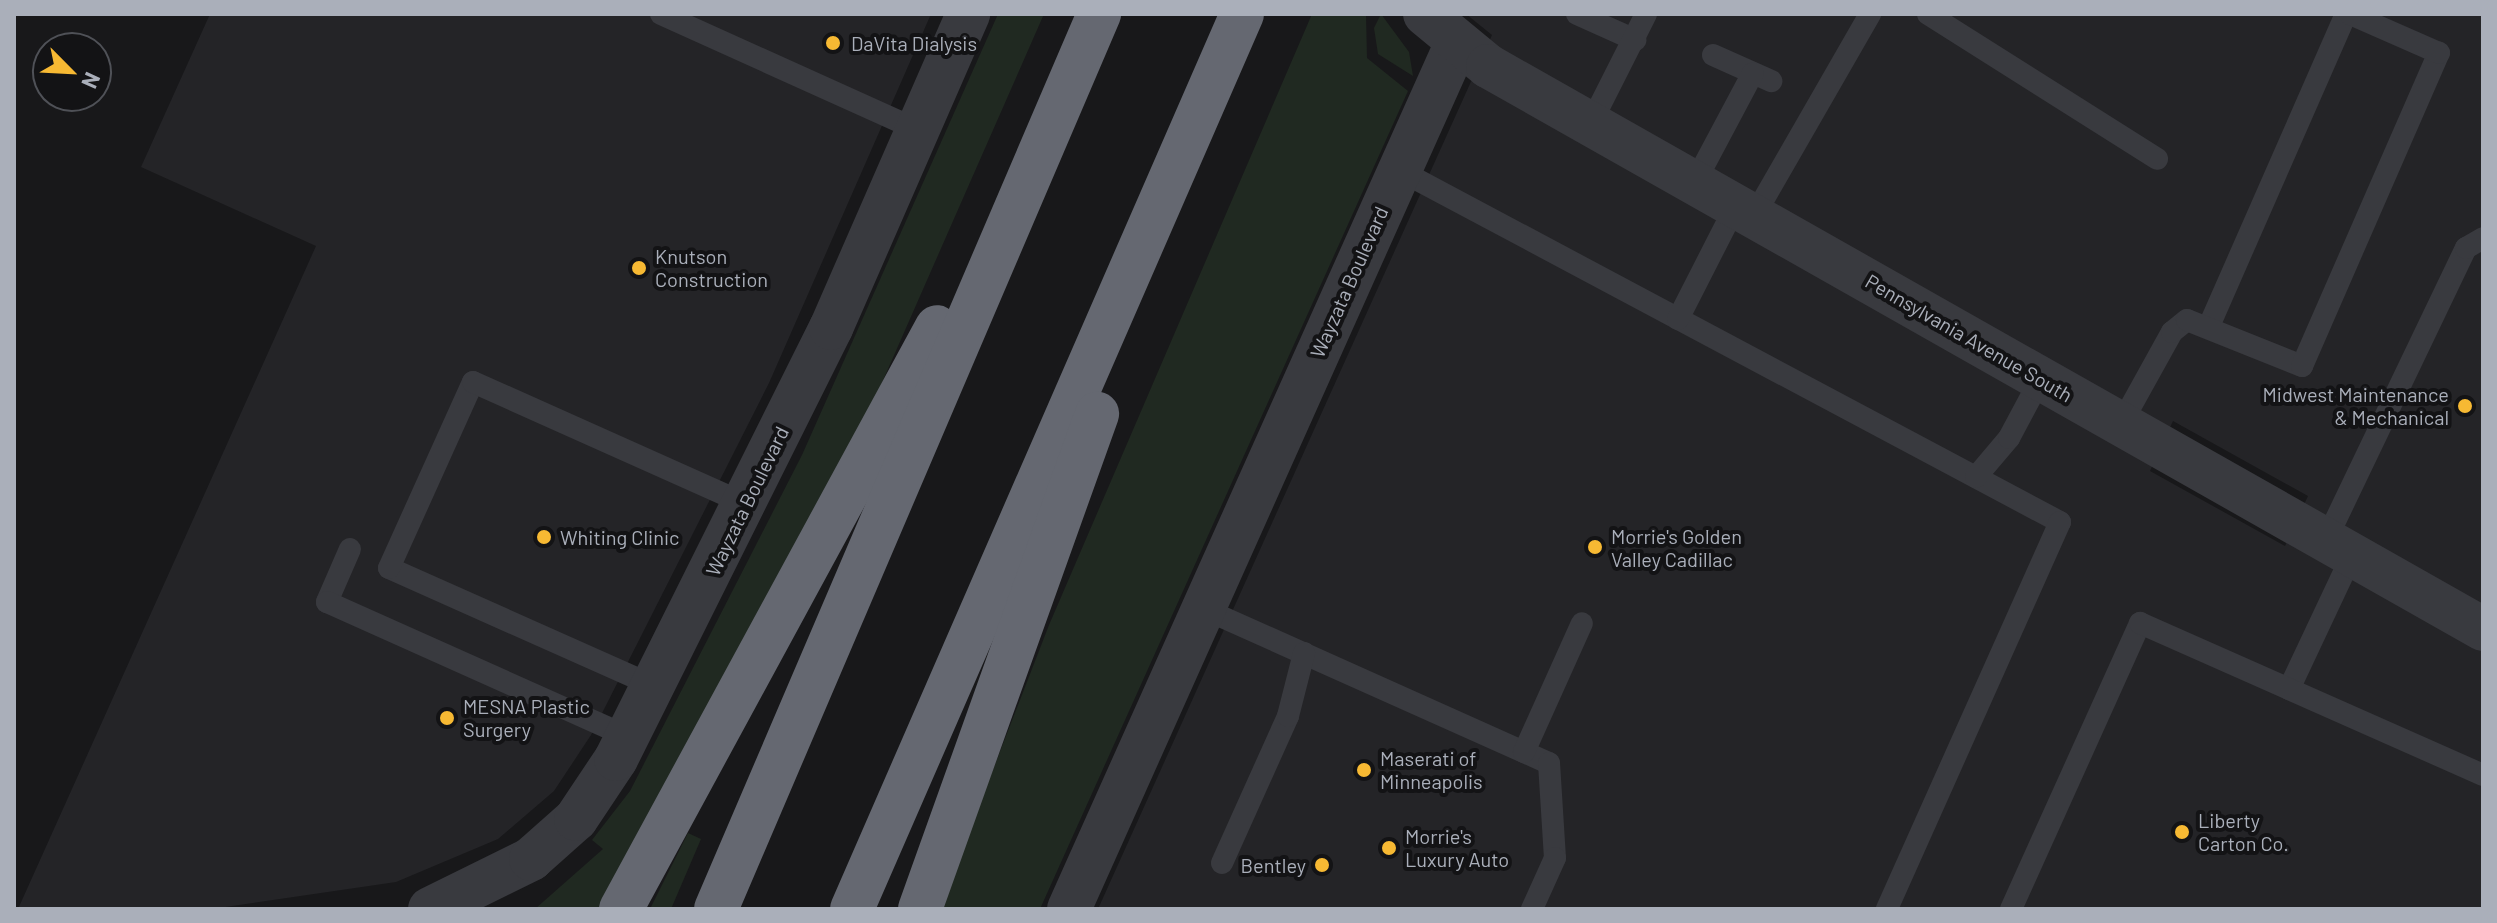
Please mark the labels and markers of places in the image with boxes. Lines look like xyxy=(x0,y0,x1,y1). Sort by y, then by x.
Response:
place label: DaVita Dialysis xyxy=(851,31,977,55)
marker: DaVita Dialysis xyxy=(822,32,844,54)
place label: Knutson Construction xyxy=(655,244,768,291)
marker: Knutson Construction xyxy=(630,259,648,277)
place label: Midwest Maintenance & Mechanical xyxy=(2263,382,2449,429)
marker: Midwest Maintenance & Mechanical xyxy=(2456,397,2474,415)
place label: Morrie's Golden Valley Cadillac xyxy=(1611,524,1742,571)
place label: Whiting Clinic xyxy=(560,525,679,549)
marker: Whiting Clinic xyxy=(535,528,553,546)
marker: Morrie's Golden Valley Cadillac xyxy=(1586,538,1604,556)
place label: MESNA Plastic Surgery xyxy=(463,694,590,741)
marker: MESNA Plastic Surgery xyxy=(438,709,456,727)
place label: Maserati of Minneapolis xyxy=(1380,746,1483,793)
marker: Maserati of Minneapolis xyxy=(1355,761,1373,779)
place label: Liberty Carton Co. xyxy=(2198,808,2289,855)
marker: Liberty Carton Co. xyxy=(2173,823,2191,841)
place label: Morrie's Luxury Auto xyxy=(1405,824,1509,871)
marker: Morrie's Luxury Auto xyxy=(1380,839,1398,857)
place label: Bentley xyxy=(1241,853,1306,877)
marker: Bentley xyxy=(1313,856,1331,874)

